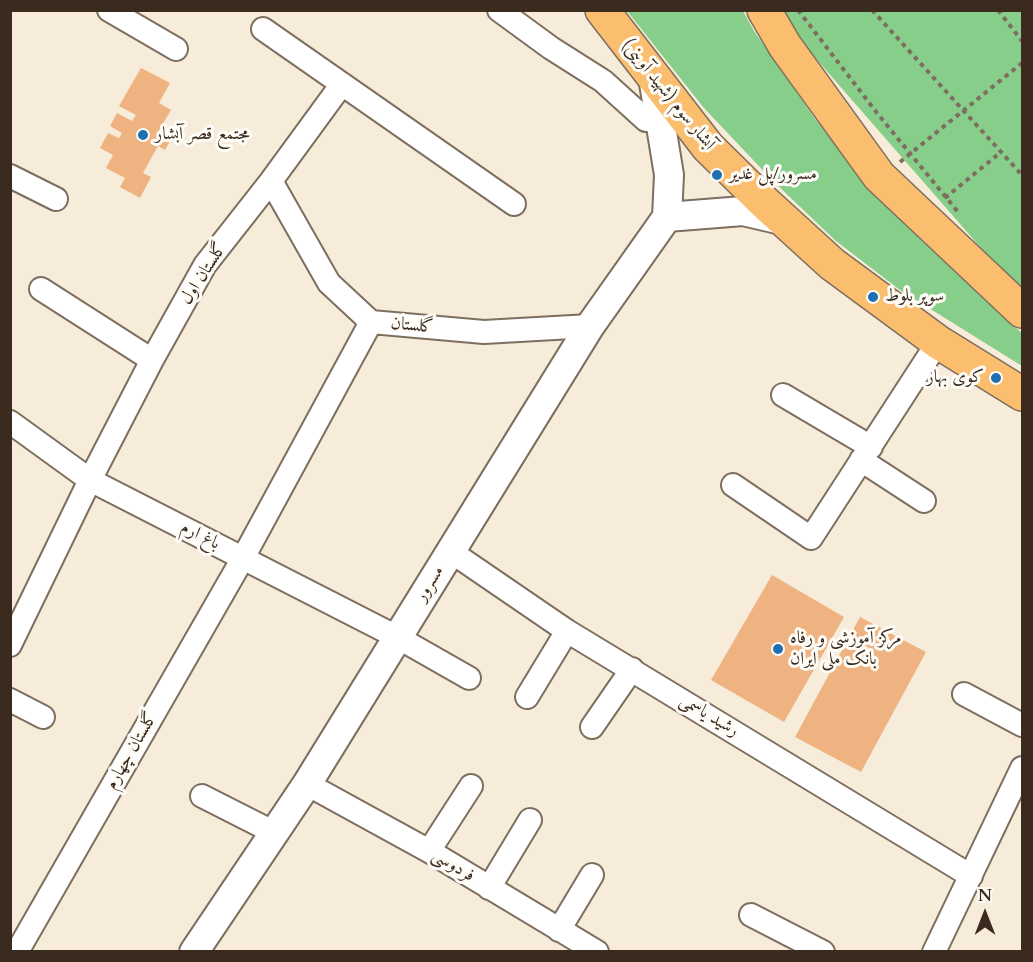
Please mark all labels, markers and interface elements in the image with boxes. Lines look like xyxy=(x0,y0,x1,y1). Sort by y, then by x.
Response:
street label: آبشار سوم (شهید آوینی) xyxy=(617,35,719,155)
place label: مجتمع قصر آبشار xyxy=(155,124,250,146)
marker: مجتمع قصر آبشار xyxy=(136,128,150,142)
place label: مسرور/پل غدیر xyxy=(729,164,817,186)
marker: مسرور/پل غدیر xyxy=(710,168,724,182)
street label: گلستان اول xyxy=(176,239,232,309)
place label: سوپر بلوط xyxy=(885,286,944,308)
marker: سوپر بلوط xyxy=(866,290,880,304)
street label: گلستان xyxy=(389,313,435,339)
place label: کوی بهار xyxy=(926,367,984,389)
marker: کوی بهار xyxy=(989,371,1003,385)
street label: باغ ارم xyxy=(177,517,223,555)
street label: مسرور xyxy=(411,562,449,606)
place label: مرکز آموزشی و رفاه بانک ملی ایران xyxy=(790,628,901,670)
marker: مرکز آموزشی و رفاه بانک ملی ایران xyxy=(771,642,785,656)
street label: رشید یاسمی xyxy=(675,690,743,742)
street label: گلستان چهارم xyxy=(101,708,163,794)
street label: فردوسی xyxy=(428,845,478,887)
north arrow xyxy=(955,884,1015,944)
text: N xyxy=(978,885,992,907)

